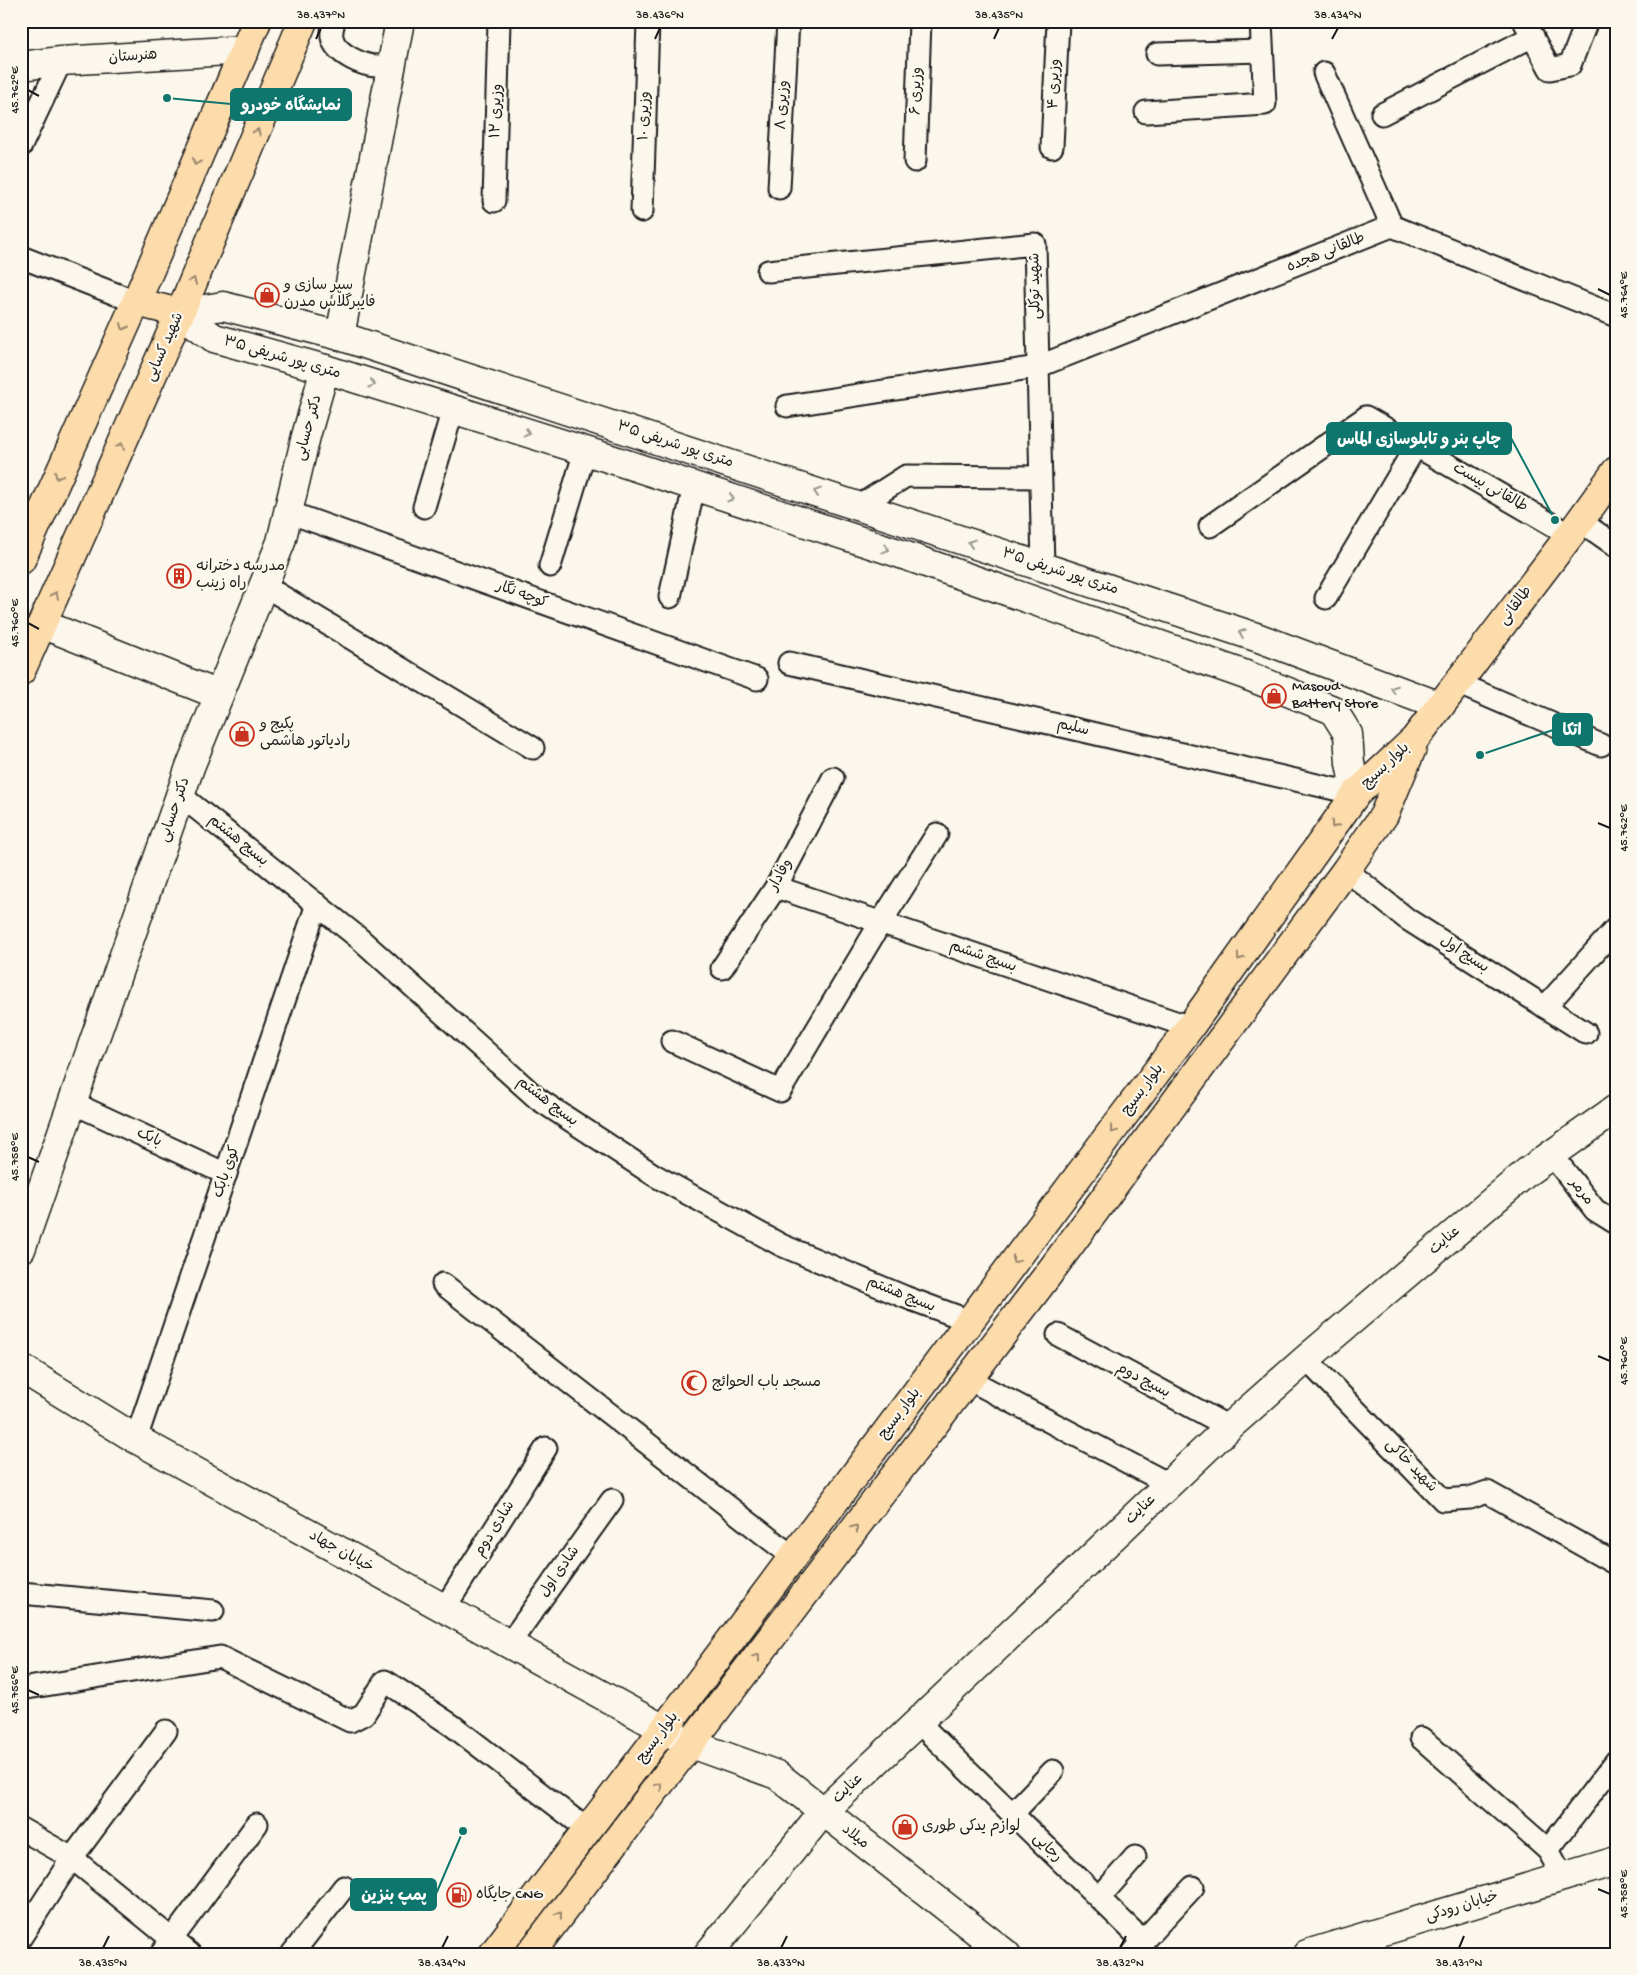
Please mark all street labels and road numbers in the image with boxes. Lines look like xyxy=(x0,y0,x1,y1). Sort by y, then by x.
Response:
street label: هنرستان xyxy=(108,46,158,68)
street label: وزیری ۴ xyxy=(1045,59,1065,109)
street label: وزیری ۶ xyxy=(907,67,927,115)
street label: وزیری ۸ xyxy=(773,80,793,130)
street label: وزيری ۱۲ xyxy=(487,83,507,139)
street label: وزیری ۱۰ xyxy=(635,91,655,141)
street label: طالقانی هجده xyxy=(1284,229,1368,277)
street label: شهید توکلی xyxy=(1026,253,1046,319)
street label: شهید کسایی xyxy=(142,310,188,384)
street label: ۳۵ متری پور شریفی xyxy=(221,333,343,383)
street label: دکتر حسابی xyxy=(292,393,326,463)
street label: ۳۵ متری پور شریفی xyxy=(615,418,735,472)
street label: طالقانی بیست xyxy=(1449,459,1531,517)
street label: ۳۵ متری پور شریفی xyxy=(1000,545,1120,599)
street label: کوچه نگار xyxy=(493,575,551,613)
street label: طالقانی xyxy=(1495,583,1537,629)
street label: سلیم xyxy=(1055,716,1091,741)
street label: بلوار بسیج xyxy=(1358,739,1414,793)
street label: دکتر حسابی xyxy=(156,775,194,845)
street label: بسیج هشتم xyxy=(204,811,272,871)
street label: وفادار xyxy=(764,856,797,895)
street label: بسیج اول xyxy=(1436,933,1492,977)
street label: بسیج ششم xyxy=(947,937,1019,978)
street label: بلوار بسیج xyxy=(1118,1061,1168,1119)
street label: بسیج هشتم xyxy=(512,1073,581,1132)
street label: بابک xyxy=(133,1124,165,1152)
street label: کوی بابک xyxy=(210,1143,244,1201)
street label: مرمر xyxy=(1564,1173,1597,1209)
street label: عنایت xyxy=(1426,1223,1464,1259)
street label: بسیج هشتم xyxy=(864,1273,938,1318)
street label: بسيج دوم xyxy=(1112,1359,1173,1404)
street label: بلوار بسیج xyxy=(875,1385,925,1443)
street label: شهید خاکی xyxy=(1381,1436,1441,1496)
street label: عنایت xyxy=(1122,1491,1160,1529)
street label: شادی دوم xyxy=(471,1498,520,1561)
street label: خیابان جهاد xyxy=(305,1527,377,1577)
street label: شادی اول xyxy=(536,1543,584,1601)
street label: بلوار بسیج xyxy=(633,1709,683,1767)
street label: عنایت xyxy=(829,1770,867,1808)
street label: میلاد xyxy=(838,1821,872,1853)
street label: رجایی xyxy=(1029,1830,1065,1866)
street label: خیابان رودکی xyxy=(1423,1887,1501,1927)

